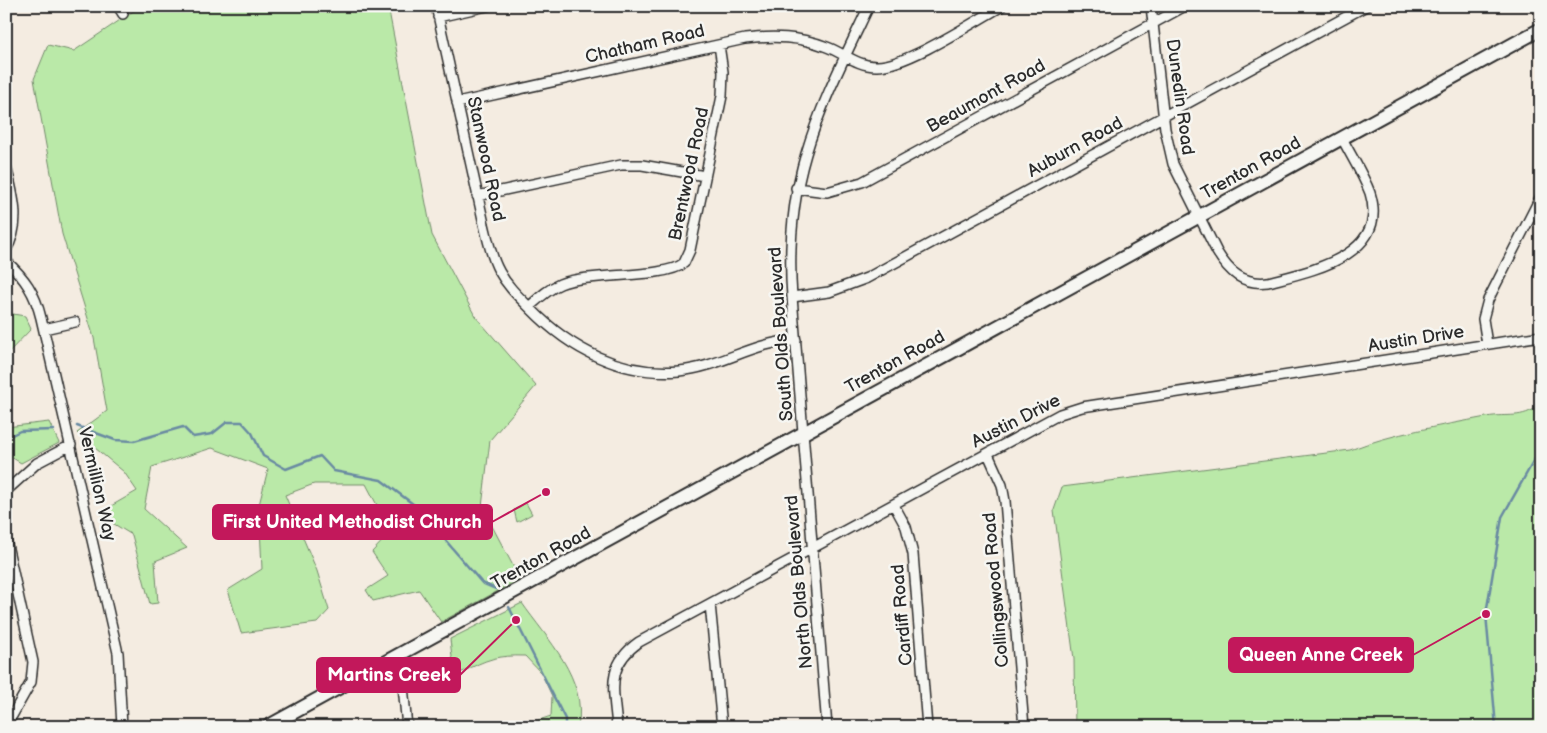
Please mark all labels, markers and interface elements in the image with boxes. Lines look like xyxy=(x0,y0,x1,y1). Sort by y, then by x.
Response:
street label: Chatham Road xyxy=(583,20,707,68)
street label: Dunedin Road xyxy=(1161,38,1199,156)
street label: Beaumont Road xyxy=(923,55,1049,137)
street label: Stanwood Road xyxy=(463,95,509,223)
street label: Brentwood Road xyxy=(665,105,713,243)
street label: Auburn Road xyxy=(1024,112,1126,182)
street label: Trenton Road xyxy=(1198,132,1304,204)
street label: South Olds Boulevard xyxy=(764,246,798,422)
street label: Austin Drive xyxy=(1367,321,1466,357)
street label: Trenton Road xyxy=(842,326,948,398)
street label: Austin Drive xyxy=(968,390,1064,452)
street label: Vermillion Way xyxy=(74,425,121,544)
street label: North Olds Boulevard xyxy=(781,494,817,670)
callout: First United Methodist Church xyxy=(213,505,492,539)
text: First United Methodist Church xyxy=(222,511,482,534)
street label: Collingswood Road xyxy=(979,512,1013,668)
street label: Trenton Road xyxy=(488,522,594,594)
street label: Cardiff Road xyxy=(887,563,917,667)
callout: Queen Anne Creek xyxy=(1229,638,1413,672)
text: Queen Anne Creek xyxy=(1239,644,1403,667)
callout: Martins Creek xyxy=(317,658,460,692)
text: Martins Creek xyxy=(327,664,451,687)

